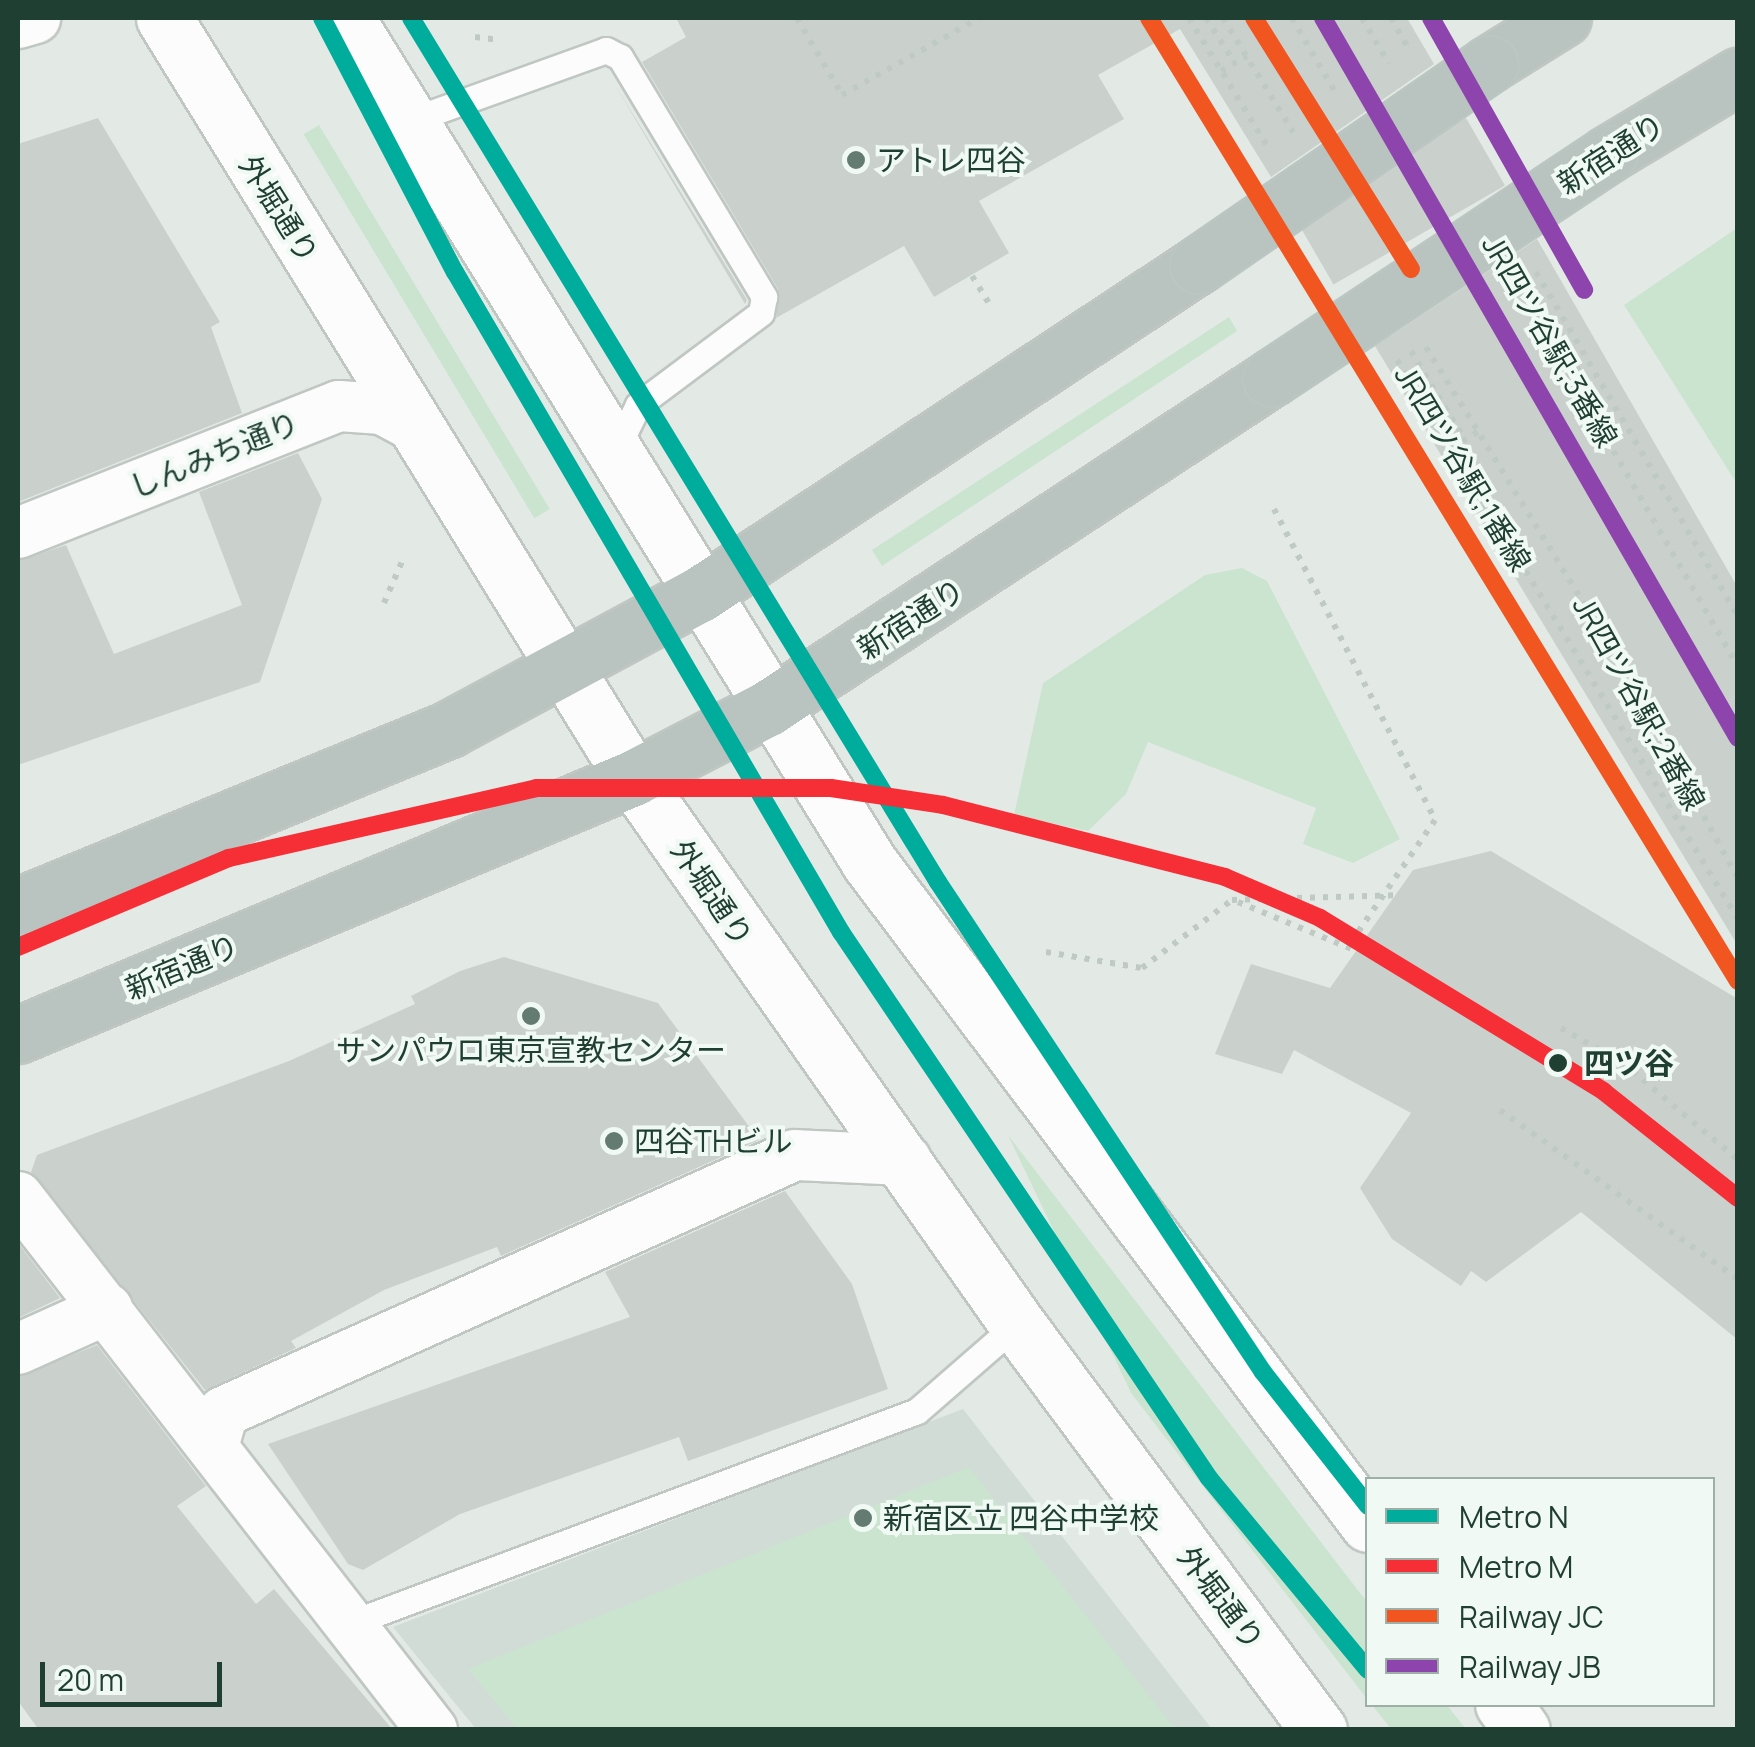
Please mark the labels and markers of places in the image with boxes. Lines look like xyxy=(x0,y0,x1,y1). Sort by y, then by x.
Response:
place label: アトレ四谷 xyxy=(876,142,1026,178)
marker: アトレ四谷 xyxy=(845,149,867,171)
marker: サンパウロ東京宣教センター xyxy=(520,1005,542,1027)
place label: サンパウロ東京宣教センター xyxy=(336,1032,726,1068)
place label: 四ツ谷 xyxy=(1584,1045,1674,1081)
marker: 四ツ谷 xyxy=(1541,1046,1575,1080)
place label: 四谷THビル xyxy=(634,1123,792,1159)
marker: 四谷THビル xyxy=(603,1130,625,1152)
place label: 新宿区立 四谷中学校 xyxy=(883,1500,1159,1536)
marker: 新宿区立 四谷中学校 xyxy=(852,1507,874,1529)

